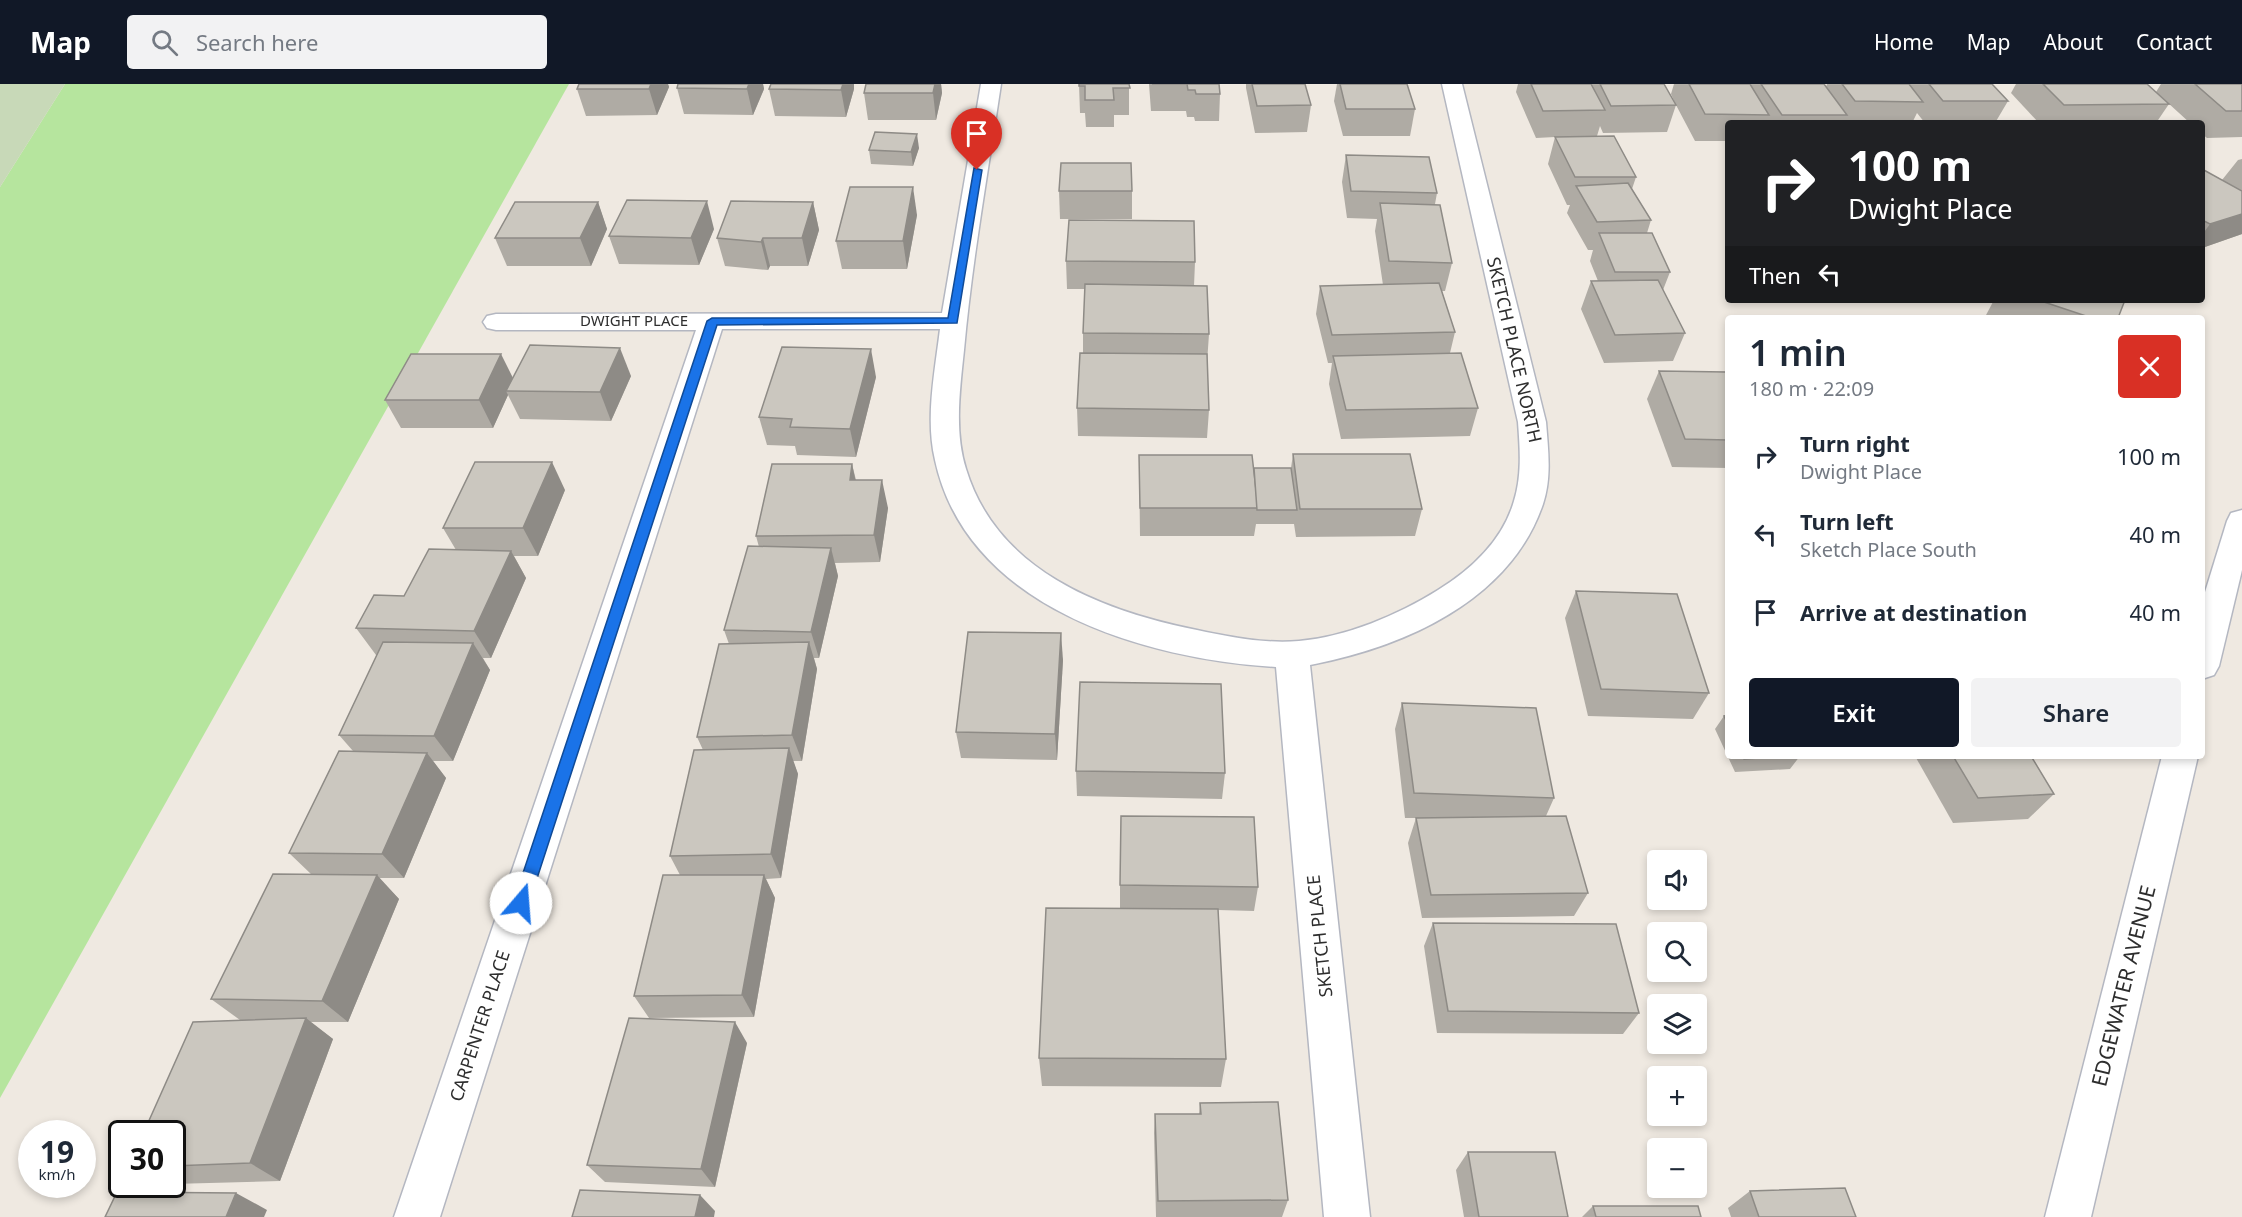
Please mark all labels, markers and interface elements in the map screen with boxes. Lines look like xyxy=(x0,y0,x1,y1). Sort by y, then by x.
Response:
search box xyxy=(127,15,547,69)
text: Map xyxy=(30,23,91,61)
icon: search xyxy=(148,26,181,59)
text: Search here xyxy=(196,27,318,57)
text: Home xyxy=(1874,28,1934,56)
text: Map xyxy=(1967,28,2010,56)
text: About xyxy=(2043,28,2103,56)
text: Contact xyxy=(2136,28,2212,56)
pin xyxy=(951,108,1002,170)
icon: arrive xyxy=(960,117,993,150)
text: 100 m xyxy=(1848,136,1972,193)
icon: right xyxy=(1749,144,1827,222)
text: Dwight Place xyxy=(1848,190,2013,227)
street label: SKETCH PLACE NORTH xyxy=(1482,255,1548,445)
icon: left xyxy=(1813,258,1846,291)
text: Then xyxy=(1749,260,1801,290)
street label: DWIGHT PLACE xyxy=(580,310,688,330)
text: 1 min xyxy=(1749,328,1847,377)
button: close xyxy=(2118,335,2181,398)
text: 180 m · 22:09 xyxy=(1749,375,1874,402)
text: Turn right xyxy=(1800,428,1910,458)
icon: right xyxy=(1749,440,1782,473)
text: 100 m xyxy=(2117,441,2181,471)
text: Dwight Place xyxy=(1800,458,1922,485)
text: Turn left xyxy=(1800,506,1894,536)
icon: left xyxy=(1749,518,1782,551)
text: 40 m xyxy=(2130,519,2181,549)
text: Sketch Place South xyxy=(1800,536,1977,563)
icon: arrive xyxy=(1749,596,1782,629)
text: Arrive at destination xyxy=(1800,597,2027,627)
text: 40 m xyxy=(2130,597,2181,627)
button: Exit xyxy=(1749,678,1959,747)
button: Share xyxy=(1971,678,2181,747)
map controls xyxy=(1647,850,1707,1198)
button: sound xyxy=(1647,850,1707,910)
position arrow xyxy=(489,871,553,935)
street label: SKETCH PLACE xyxy=(1301,874,1337,998)
street label: EDGEWATER AVENUE xyxy=(2084,882,2162,1089)
button: search xyxy=(1647,922,1707,982)
street label: CARPENTER PLACE xyxy=(443,947,515,1104)
button: layers xyxy=(1647,994,1707,1054)
button: + xyxy=(1647,1066,1707,1126)
speed limit sign: 30 xyxy=(108,1120,186,1198)
text: 19 xyxy=(40,1131,74,1172)
button: − xyxy=(1647,1138,1707,1198)
text: km/h xyxy=(39,1164,75,1184)

